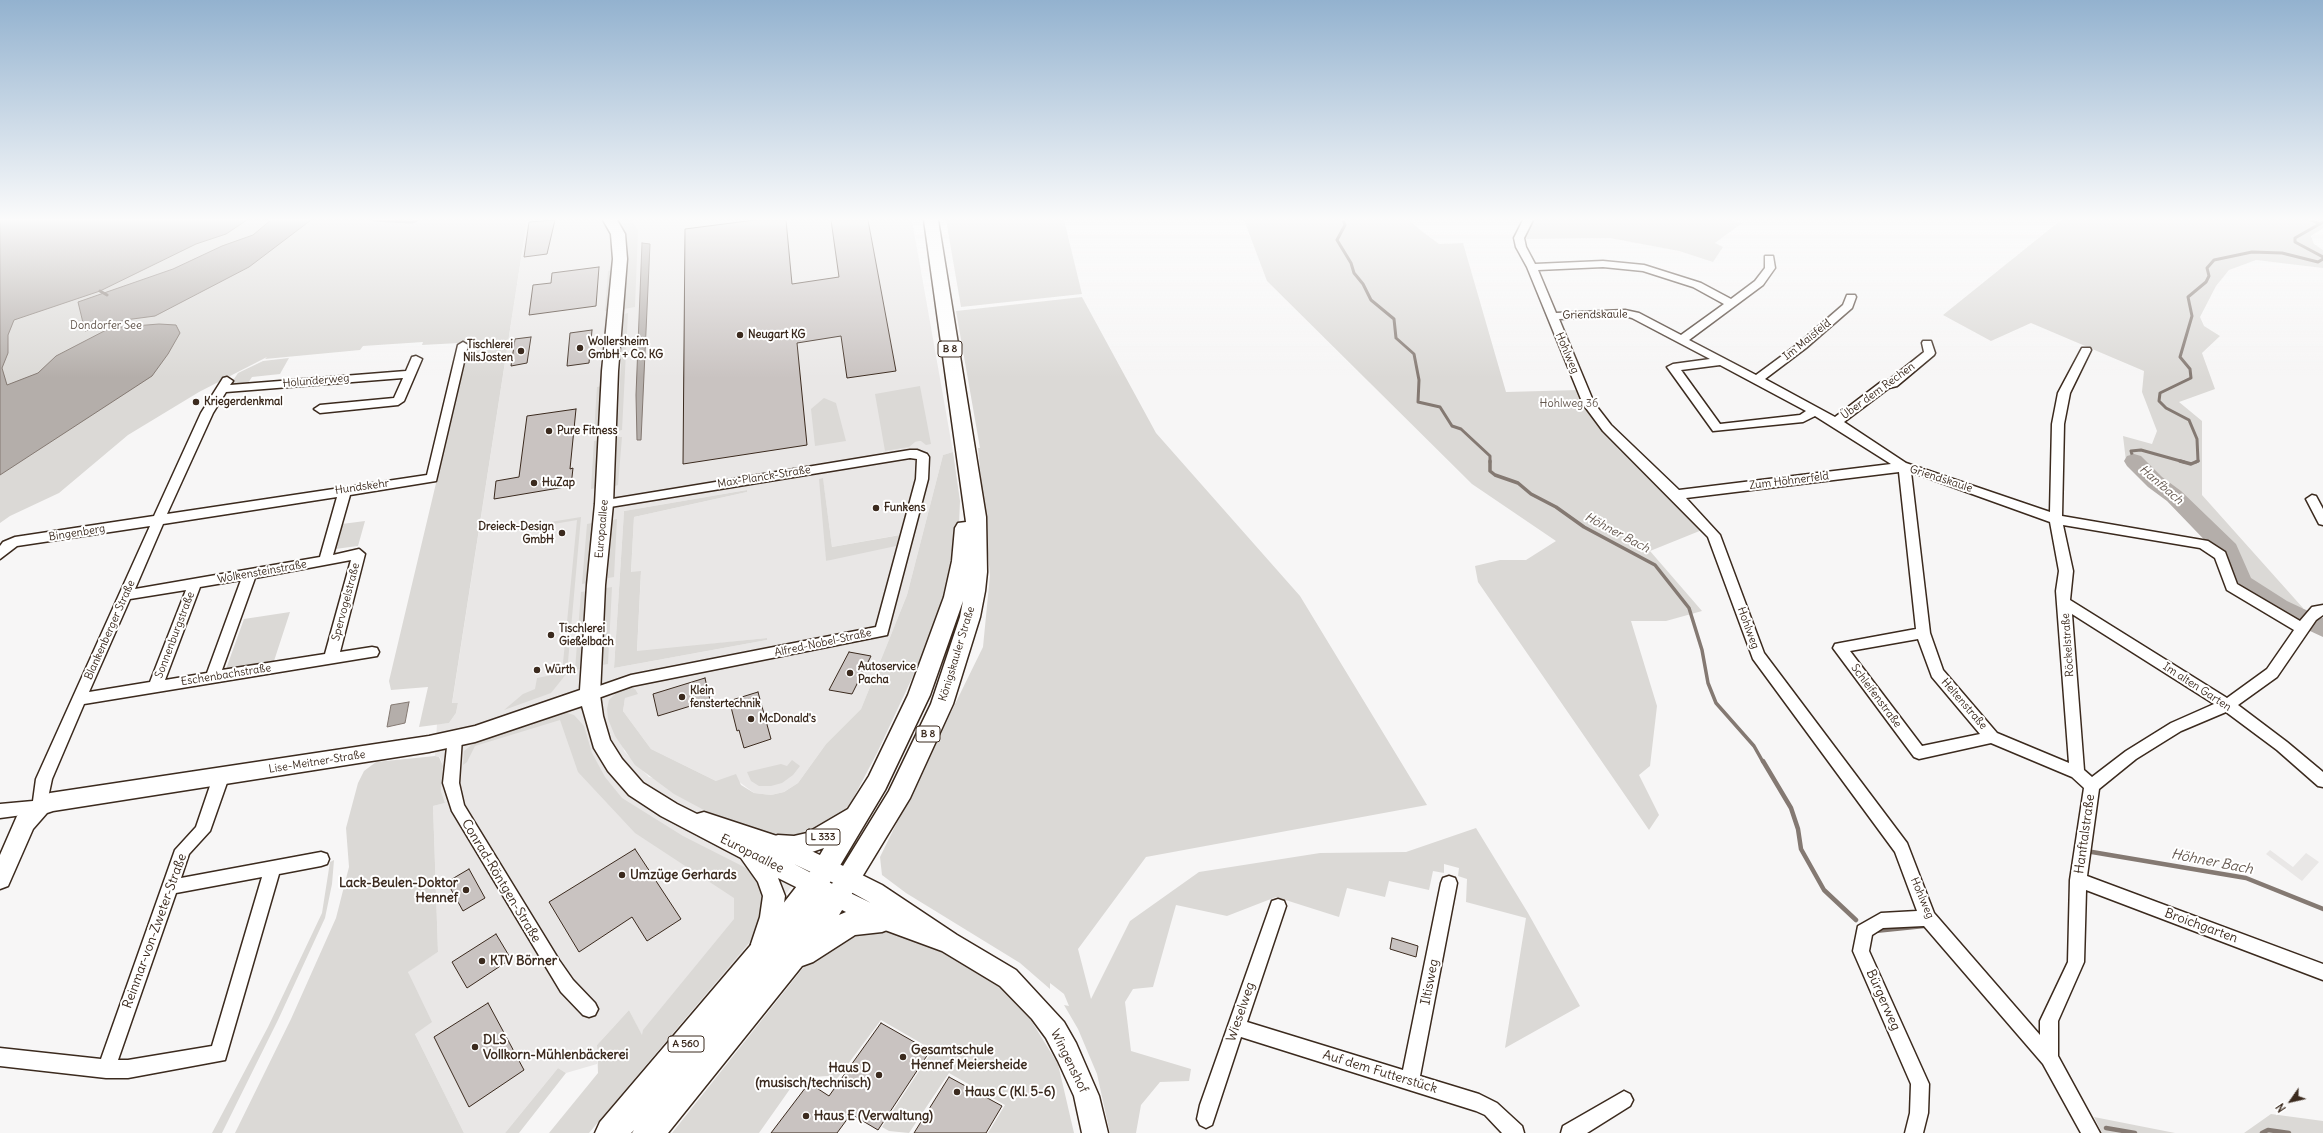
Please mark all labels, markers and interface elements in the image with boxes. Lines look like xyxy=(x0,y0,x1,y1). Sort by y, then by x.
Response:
street label: Griendskaule xyxy=(1562,308,1628,322)
street label: Im Maisfeld xyxy=(1780,317,1834,363)
park label: Dondorfer See xyxy=(70,319,142,333)
place label: Neugart KG xyxy=(748,328,806,342)
marker: Neugart KG xyxy=(735,330,745,340)
street label: Hohlweg xyxy=(1552,330,1582,376)
place label: Wollersheim GmbH + Co. KG xyxy=(588,335,663,361)
place label: Tischlerei NilsJosten xyxy=(463,338,513,364)
road number: B 8 xyxy=(938,341,962,357)
marker: Wollersheim GmbH + Co. KG xyxy=(575,343,585,353)
marker: Tischlerei NilsJosten xyxy=(516,346,526,356)
street label: Über dem Rechen xyxy=(1838,360,1918,422)
street label: Holunderweg xyxy=(282,372,350,390)
place label: Kriegerdenkmal xyxy=(204,395,283,409)
marker: Kriegerdenkmal xyxy=(191,397,201,407)
park label: Hohlweg 36 xyxy=(1540,397,1598,411)
place label: Pure Fitness xyxy=(557,424,617,438)
marker: Pure Fitness xyxy=(544,426,554,436)
water label: Hanfbach xyxy=(2136,462,2186,508)
street label: Max-Planck-Straße xyxy=(716,463,812,491)
street label: Griendskaule xyxy=(1908,463,1974,495)
street label: Zum Höhnerfeld xyxy=(1748,470,1830,492)
place label: HuZap xyxy=(542,476,575,490)
street label: Hundskehr xyxy=(334,477,390,497)
marker: HuZap xyxy=(529,478,539,488)
street label: Europaallee xyxy=(593,499,611,559)
place label: Funkens xyxy=(884,501,925,515)
marker: Funkens xyxy=(871,503,881,513)
water label: Höhner Bach xyxy=(1582,510,1652,556)
place label: Dreieck-Design GmbH xyxy=(478,520,554,546)
street label: Bingenberg xyxy=(48,522,106,544)
marker: Dreieck-Design GmbH xyxy=(557,528,567,538)
street label: Wolkensteinstraße xyxy=(216,558,308,586)
street label: Spervogelstraße xyxy=(329,562,363,642)
street label: Blankenberger Straße xyxy=(82,578,138,682)
street label: Sonnenburgstraße xyxy=(152,590,198,680)
street label: Königskauler Straße xyxy=(936,605,978,703)
street label: Hohlweg xyxy=(1734,605,1762,651)
street label: Röckelstraße xyxy=(2059,613,2077,677)
place label: Tischlerei Gießelbach xyxy=(559,622,614,648)
street label: Alfred-Nobel-Straße xyxy=(773,626,873,660)
marker: Tischlerei Gießelbach xyxy=(546,630,556,640)
place label: Autoservice Pacha xyxy=(858,660,916,686)
street label: Im alten Garten xyxy=(2160,660,2234,714)
street label: Eschenbachstraße xyxy=(180,661,272,689)
street label: Schleifenstraße xyxy=(1848,662,1904,730)
place label: Würth xyxy=(545,663,576,677)
marker: Würth xyxy=(532,665,542,675)
marker: Autoservice Pacha xyxy=(845,668,855,678)
street label: Heltenstraße xyxy=(1938,676,1990,732)
place label: Klein fenstertechnik xyxy=(690,684,761,710)
marker: Klein fenstertechnik xyxy=(677,692,687,702)
place label: McDonald's xyxy=(759,712,816,726)
marker: McDonald's xyxy=(746,714,756,724)
road number: B 8 xyxy=(916,726,940,742)
street label: Lise-Meitner-Straße xyxy=(268,748,366,776)
street label: Hanftalstraße xyxy=(2072,793,2098,875)
street label: Conrad-Röntgen-Straße xyxy=(458,817,544,945)
road number: L 333 xyxy=(806,829,840,845)
street label: Europaallee xyxy=(717,831,787,877)
water label: Höhner Bach xyxy=(2170,846,2254,878)
street label: Reinmar-von-Zweter-Straße xyxy=(120,851,190,1011)
place label: Umzüge Gerhards xyxy=(630,867,737,883)
marker: Umzüge Gerhards xyxy=(617,870,627,880)
place label: Lack-Beulen-Doktor Hennef xyxy=(339,875,458,906)
street label: Hohlweg xyxy=(1907,875,1937,921)
marker: Lack-Beulen-Doktor Hennef xyxy=(461,885,471,895)
street label: Broichgarten xyxy=(2162,906,2240,946)
place label: KTV Börner xyxy=(490,953,557,969)
marker: KTV Börner xyxy=(477,956,487,966)
street label: Iltisweg xyxy=(1418,958,1442,1006)
street label: Bürgerweg xyxy=(1863,967,1903,1033)
street label: Wieselweg xyxy=(1224,980,1258,1044)
street label: Wingenshof xyxy=(1047,1027,1091,1095)
place label: DLS Vollkorn-Mühlenbäckerei xyxy=(483,1032,628,1063)
road number: A 560 xyxy=(668,1036,704,1052)
marker: DLS Vollkorn-Mühlenbäckerei xyxy=(470,1042,480,1052)
place label: Gesamtschule Hennef Meiersheide xyxy=(911,1042,1027,1073)
street label: Auf dem Futterstück xyxy=(1321,1047,1439,1097)
marker: Gesamtschule Hennef Meiersheide xyxy=(898,1052,908,1062)
place label: Haus D (musisch/technisch) xyxy=(756,1060,871,1091)
marker: Haus D (musisch/technisch) xyxy=(874,1070,884,1080)
north arrow xyxy=(2271,1081,2311,1121)
place label: Haus C (Kl. 5-6) xyxy=(965,1084,1055,1100)
marker: Haus C (Kl. 5-6) xyxy=(952,1087,962,1097)
text: N xyxy=(2273,1101,2289,1115)
place label: Haus E (Verwaltung) xyxy=(814,1108,933,1124)
marker: Haus E (Verwaltung) xyxy=(801,1111,811,1121)

